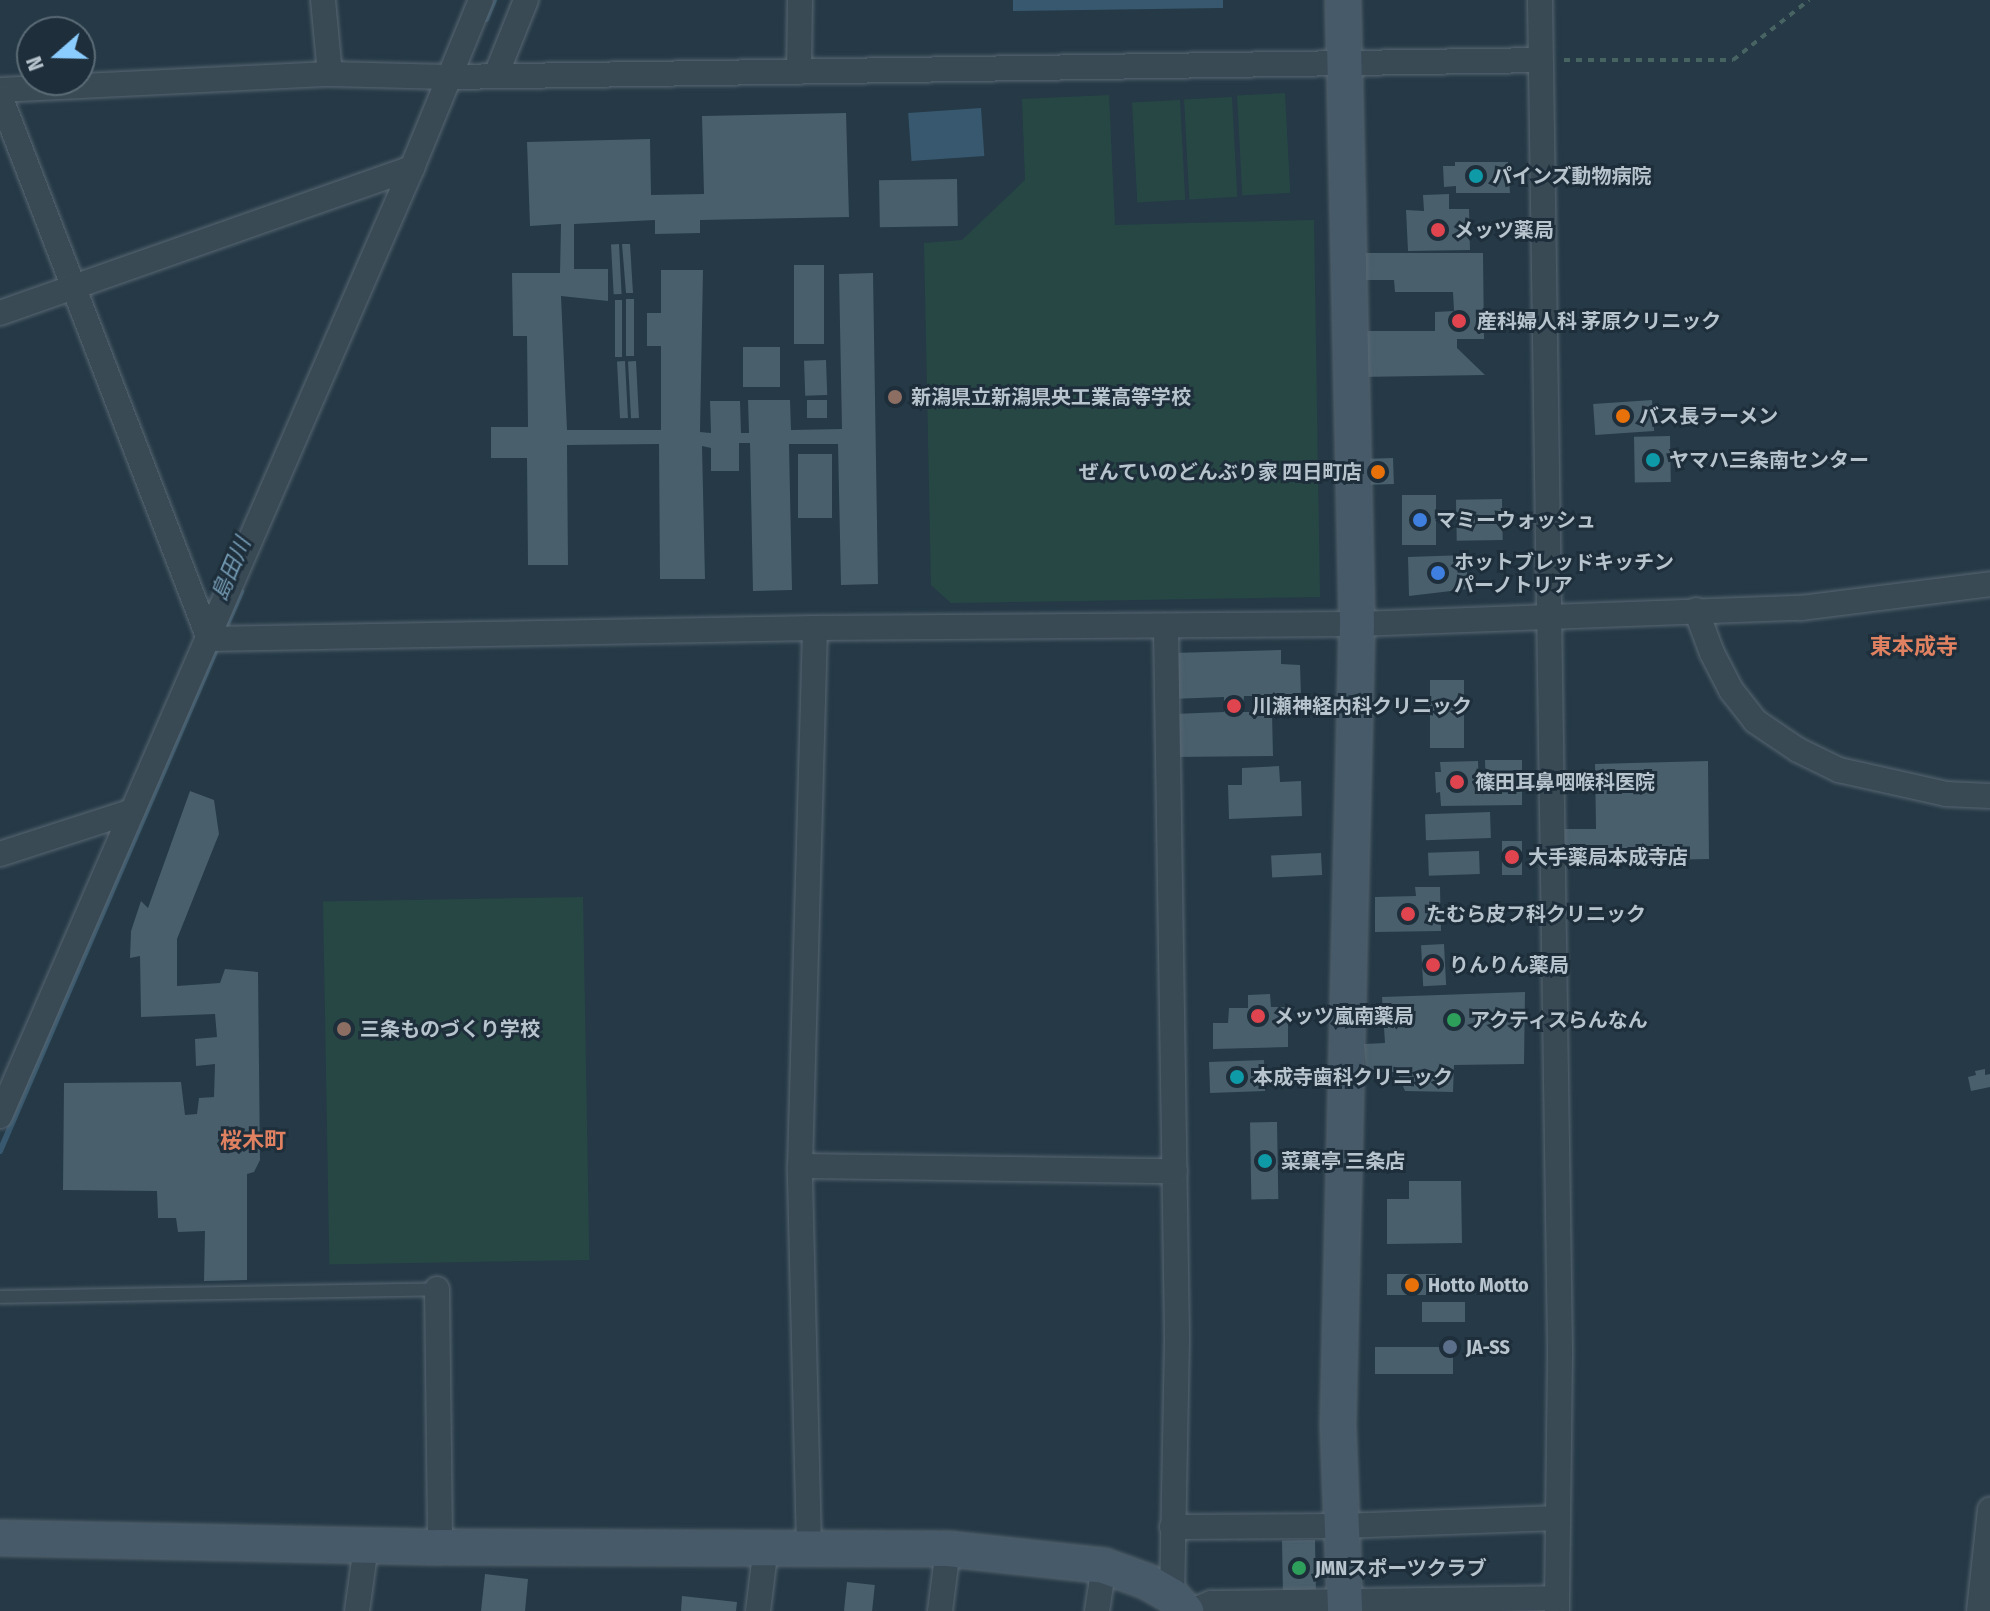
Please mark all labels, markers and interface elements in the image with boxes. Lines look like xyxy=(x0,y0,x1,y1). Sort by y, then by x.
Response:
north arrow xyxy=(16,16,96,96)
text: N xyxy=(20,53,50,75)
place label: パインズ動物病院 xyxy=(1492,164,1652,188)
marker: パインズ動物病院 xyxy=(1467,167,1485,185)
place label: メッツ薬局 xyxy=(1454,218,1554,242)
marker: メッツ薬局 xyxy=(1429,221,1447,239)
place label: 産科婦人科 茅原クリニック xyxy=(1477,309,1721,333)
marker: 産科婦人科 茅原クリニック xyxy=(1448,310,1470,332)
place label: 新潟県立新潟県央工業高等学校 xyxy=(911,385,1191,409)
marker: 新潟県立新潟県央工業高等学校 xyxy=(886,388,904,406)
place label: バス長ラーメン xyxy=(1639,404,1779,428)
marker: バス長ラーメン xyxy=(1614,407,1632,425)
place label: ヤマハ三条南センター xyxy=(1669,448,1869,472)
marker: ヤマハ三条南センター xyxy=(1644,451,1662,469)
place label: ぜんていのどんぶり家 四日町店 xyxy=(1078,460,1362,484)
marker: ぜんていのどんぶり家 四日町店 xyxy=(1369,463,1387,481)
place label: マミーウォッシュ xyxy=(1436,508,1596,532)
marker: マミーウォッシュ xyxy=(1411,511,1429,529)
water label: 島田川 xyxy=(206,533,256,605)
place label: ホットブレッドキッチン パーノトリア xyxy=(1454,550,1674,597)
marker: ホットブレッドキッチン パーノトリア xyxy=(1429,564,1447,582)
district label: 東本成寺 xyxy=(1870,634,1958,660)
place label: 川瀬神経内科クリニック xyxy=(1252,694,1472,718)
marker: 川瀬神経内科クリニック xyxy=(1223,695,1245,717)
place label: 篠田耳鼻咽喉科医院 xyxy=(1475,770,1655,794)
marker: 篠田耳鼻咽喉科医院 xyxy=(1446,771,1468,793)
place label: 大手薬局本成寺店 xyxy=(1528,845,1688,869)
marker: 大手薬局本成寺店 xyxy=(1503,848,1521,866)
place label: たむら皮フ科クリニック xyxy=(1426,902,1646,926)
marker: たむら皮フ科クリニック xyxy=(1397,903,1419,925)
place label: りんりん薬局 xyxy=(1449,953,1569,977)
marker: りんりん薬局 xyxy=(1424,956,1442,974)
place label: メッツ嵐南薬局 xyxy=(1274,1004,1414,1028)
marker: メッツ嵐南薬局 xyxy=(1249,1007,1267,1025)
place label: アクティスらんなん xyxy=(1470,1008,1650,1032)
marker: アクティスらんなん xyxy=(1445,1011,1463,1029)
place label: 三条ものづくり学校 xyxy=(360,1017,540,1041)
marker: 三条ものづくり学校 xyxy=(335,1020,353,1038)
place label: 本成寺歯科クリニック xyxy=(1253,1065,1453,1089)
marker: 本成寺歯科クリニック xyxy=(1228,1068,1246,1086)
district label: 桜木町 xyxy=(220,1128,286,1154)
place label: 菜菓亭 三条店 xyxy=(1281,1149,1405,1173)
marker: 菜菓亭 三条店 xyxy=(1256,1152,1274,1170)
place label: Hotto Motto xyxy=(1428,1273,1529,1297)
marker: Hotto Motto xyxy=(1403,1276,1421,1294)
place label: JA-SS xyxy=(1466,1335,1510,1359)
marker: JA-SS xyxy=(1441,1338,1459,1356)
place label: JMNスポーツクラブ xyxy=(1315,1556,1487,1580)
marker: JMNスポーツクラブ xyxy=(1290,1559,1308,1577)

